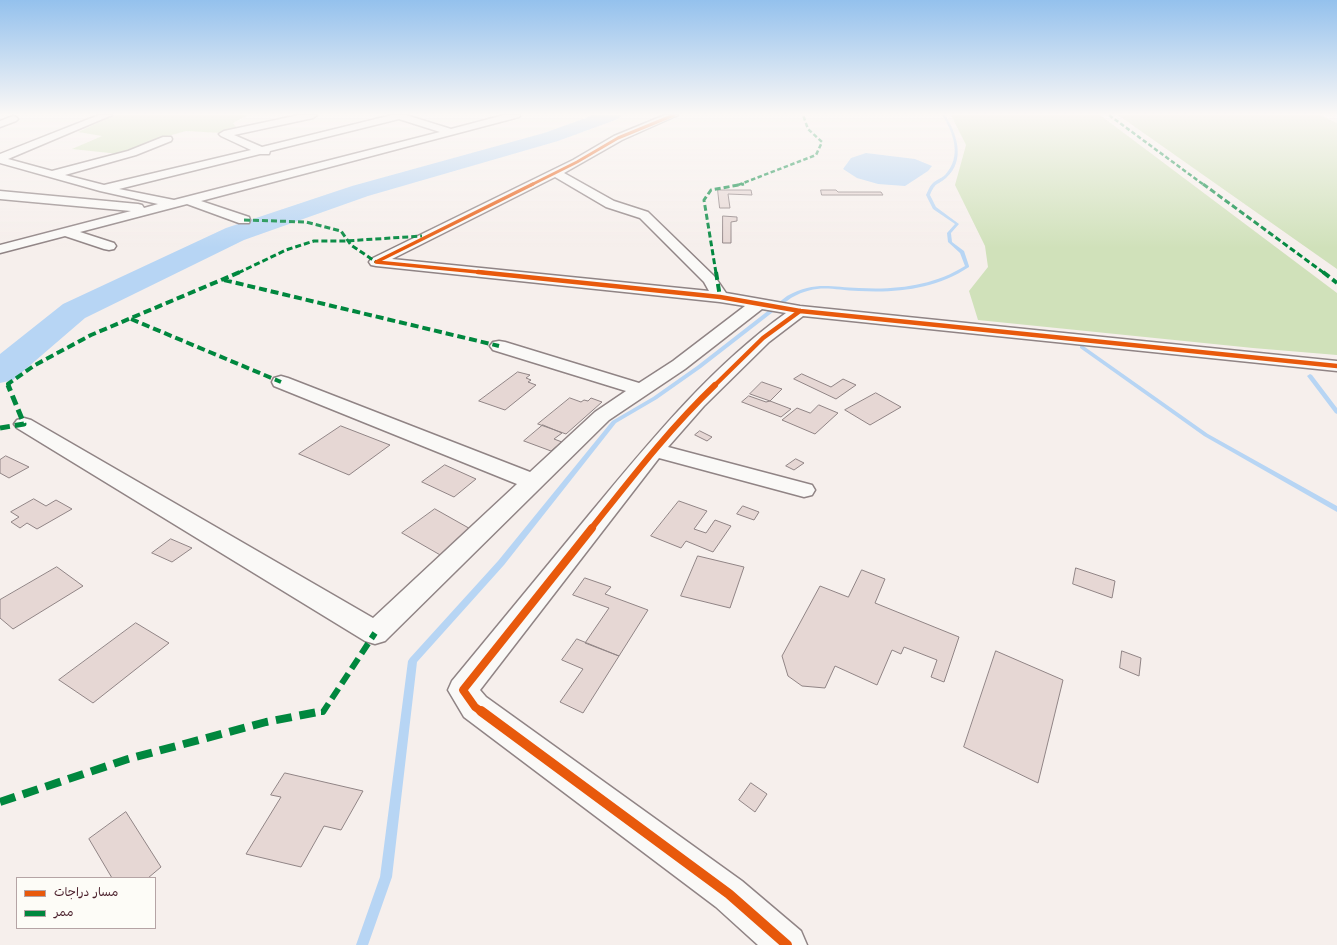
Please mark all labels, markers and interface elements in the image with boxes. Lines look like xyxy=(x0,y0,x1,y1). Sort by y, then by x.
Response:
legend xyxy=(16,877,156,929)
text: مسار دراجات xyxy=(54,885,118,899)
text: ممر xyxy=(54,905,73,919)

